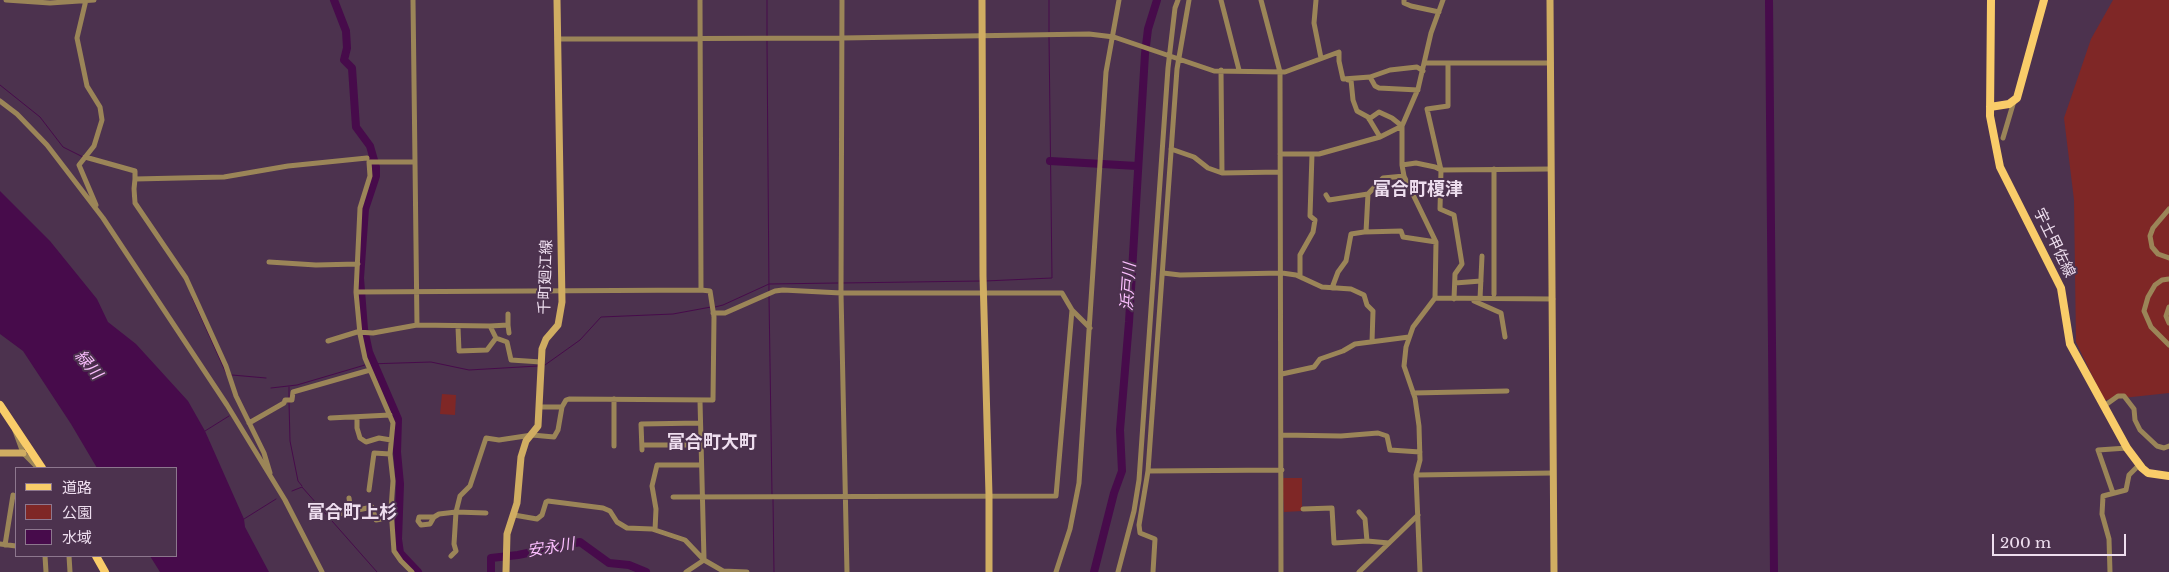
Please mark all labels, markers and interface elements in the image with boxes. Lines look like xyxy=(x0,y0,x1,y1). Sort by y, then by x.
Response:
district label: 富合町榎津 xyxy=(1373,179,1463,201)
street label: 宇土甲佐線 xyxy=(2029,205,2079,281)
street label: 千町廻江線 xyxy=(536,239,556,315)
water label: 浜戸川 xyxy=(1118,262,1140,312)
water label: 緑川 xyxy=(70,347,106,383)
district label: 富合町大町 xyxy=(667,432,757,454)
legend xyxy=(15,467,178,557)
text: 道路 xyxy=(62,478,92,497)
district label: 富合町上杉 xyxy=(307,502,397,524)
text: 公園 xyxy=(62,503,92,522)
scale bar xyxy=(1994,524,2128,556)
text: 水域 xyxy=(62,528,92,547)
text: 200 m xyxy=(2000,533,2051,552)
water label: 安永川 xyxy=(526,535,576,561)

